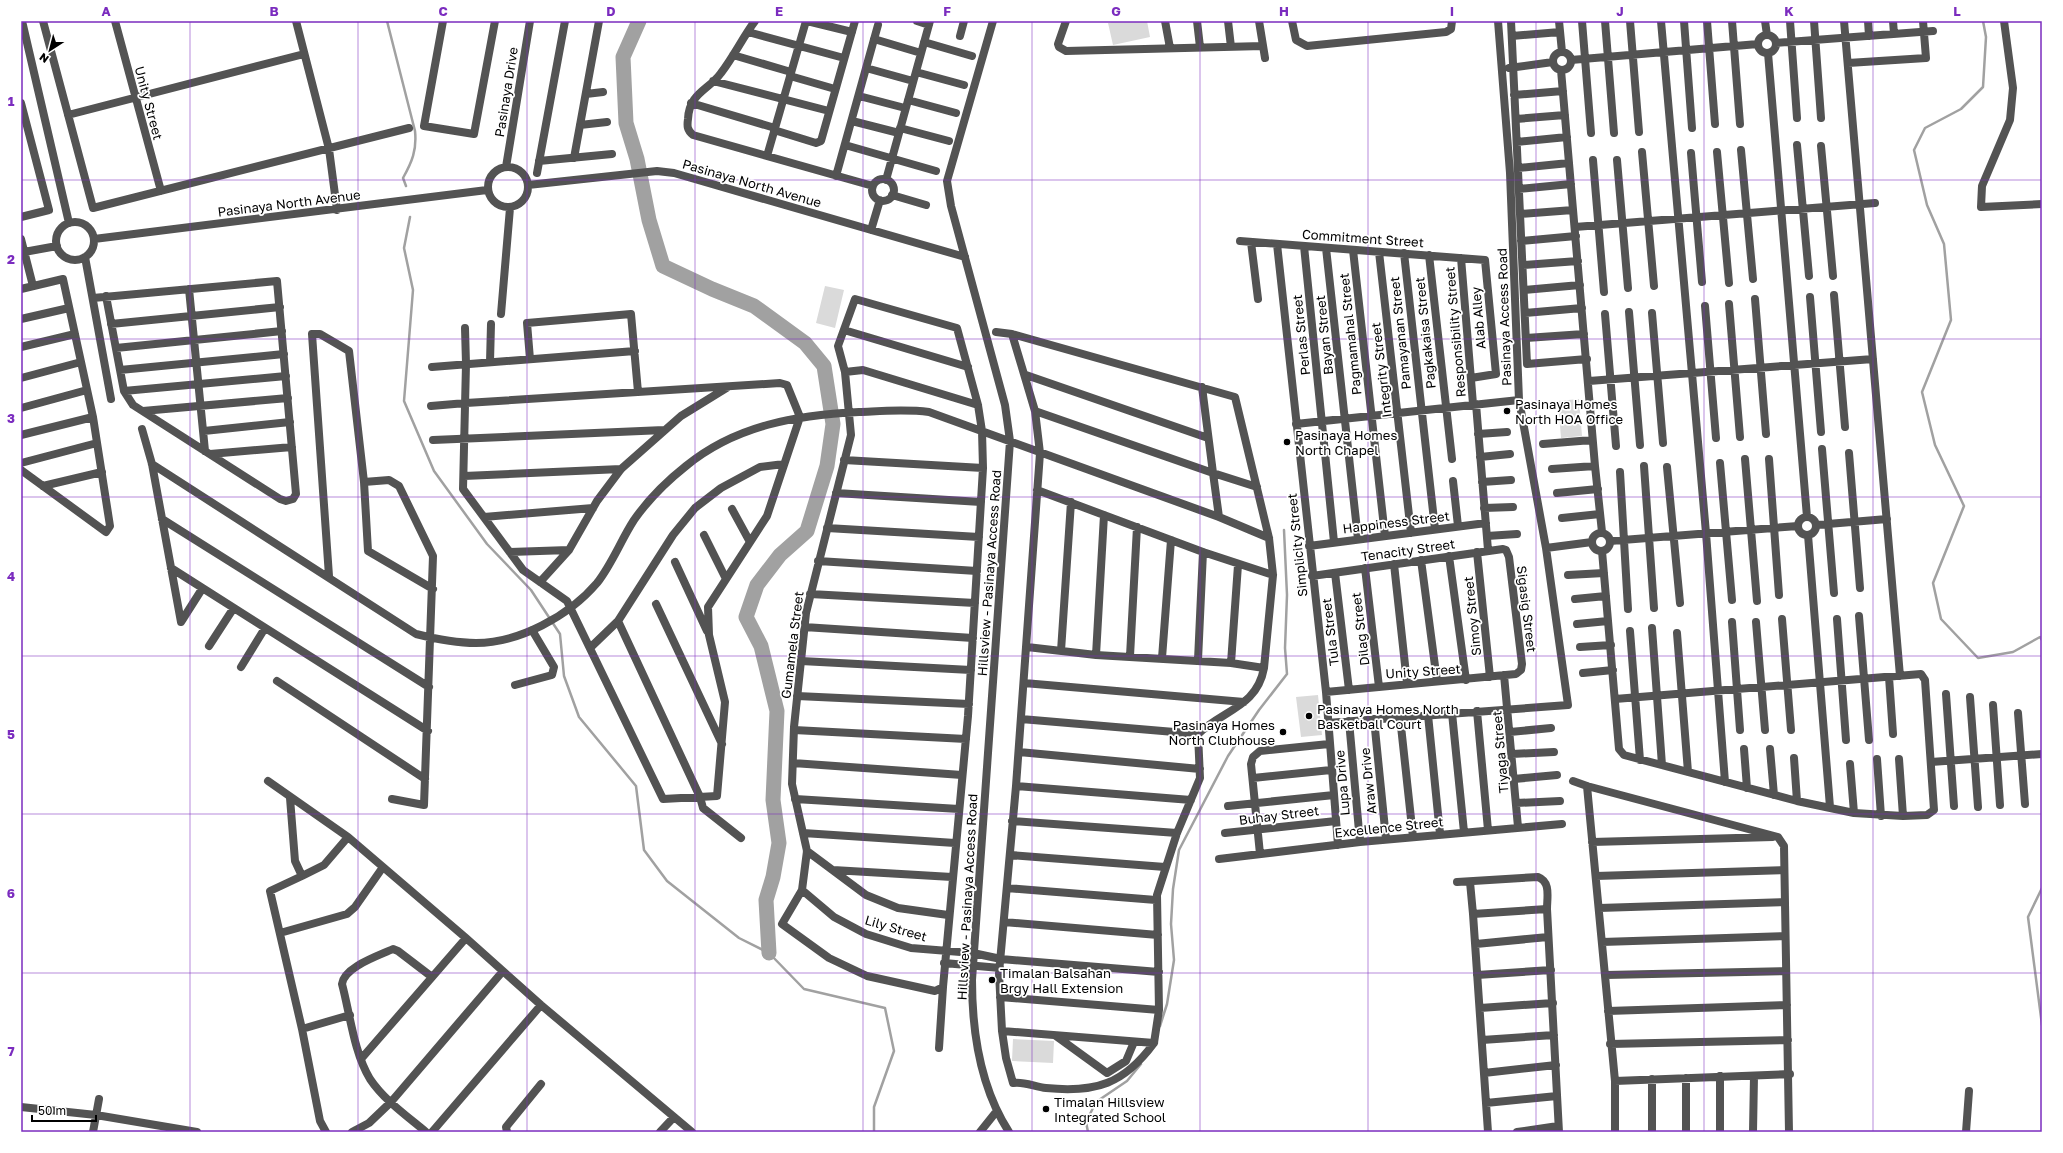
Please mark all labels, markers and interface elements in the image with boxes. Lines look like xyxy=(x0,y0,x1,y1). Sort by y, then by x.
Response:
text: A xyxy=(101,3,111,19)
text: B xyxy=(269,3,279,19)
text: C xyxy=(438,3,448,19)
text: D xyxy=(606,3,616,19)
text: E xyxy=(775,3,783,19)
text: F xyxy=(943,3,951,19)
text: G xyxy=(1111,3,1121,19)
text: H xyxy=(1279,3,1289,19)
text: I xyxy=(1450,3,1454,19)
text: J xyxy=(1616,3,1624,19)
text: K xyxy=(1784,3,1794,19)
text: L xyxy=(1953,3,1961,19)
north arrow xyxy=(30,30,70,70)
street label: Pasinaya Drive xyxy=(491,46,521,138)
text: N xyxy=(37,51,51,66)
street label: Unity Street xyxy=(132,64,166,142)
text: 1 xyxy=(8,93,15,109)
street label: Pasinaya North Avenue xyxy=(681,155,823,211)
street label: Pasinaya North Avenue xyxy=(217,186,361,220)
street label: Commitment Street xyxy=(1301,226,1425,250)
street label: Pasinaya Access Road xyxy=(1494,248,1514,386)
text: 2 xyxy=(7,251,15,267)
street label: Responsibility Street xyxy=(1441,266,1469,398)
street label: Pagmamahal Street xyxy=(1336,272,1364,396)
street label: Pamayanan Street xyxy=(1386,276,1414,390)
street label: Pagkakaisa Street xyxy=(1411,276,1439,390)
street label: Alab Alley xyxy=(1467,286,1489,350)
street label: Perlas Street xyxy=(1289,294,1313,376)
street label: Bayan Street xyxy=(1312,294,1336,376)
street label: Integrity Street xyxy=(1367,322,1395,418)
place label: Pasinaya Homes North HOA Office xyxy=(1515,396,1623,427)
marker: Pasinaya Homes North HOA Office xyxy=(1502,406,1512,416)
text: 3 xyxy=(7,410,15,426)
place label: Pasinaya Homes North Chapel xyxy=(1295,427,1397,458)
marker: Pasinaya Homes North Chapel xyxy=(1282,437,1292,447)
street label: Hillsview - Pasinaya Access Road xyxy=(974,469,1004,677)
street label: Simplicity Street xyxy=(1284,492,1310,598)
street label: Happiness Street xyxy=(1342,507,1450,537)
street label: Tenacity Street xyxy=(1360,535,1456,565)
street label: Sigasig Street xyxy=(1514,565,1540,653)
text: 4 xyxy=(7,568,15,584)
street label: Simoy Street xyxy=(1460,575,1484,657)
street label: Gumamela Street xyxy=(777,590,807,700)
street label: Dilag Street xyxy=(1348,591,1372,667)
street label: Tula Street xyxy=(1318,597,1342,667)
street label: Unity Street xyxy=(1385,660,1461,682)
place label: Pasinaya Homes North Basketball Court xyxy=(1317,701,1459,732)
street label: Tiyaga Street xyxy=(1488,710,1512,794)
marker: Pasinaya Homes North Basketball Court xyxy=(1304,711,1314,721)
place label: Pasinaya Homes North Clubhouse xyxy=(1169,717,1275,748)
text: 5 xyxy=(7,726,15,742)
marker: Pasinaya Homes North Clubhouse xyxy=(1278,727,1288,737)
street label: Araw Drive xyxy=(1357,747,1379,815)
street label: Lupa Drive xyxy=(1331,750,1353,816)
street label: Hillsview - Pasinaya Access Road xyxy=(954,793,980,1001)
street label: Buhay Street xyxy=(1238,802,1320,828)
street label: Excellence Street xyxy=(1334,813,1444,841)
text: 6 xyxy=(7,885,15,901)
street label: Lily Street xyxy=(863,912,929,944)
place label: Timalan Balsahan Brgy Hall Extension xyxy=(1000,965,1123,996)
marker: Timalan Balsahan Brgy Hall Extension xyxy=(987,975,997,985)
text: 7 xyxy=(7,1043,15,1059)
place label: Timalan Hillsview Integrated School xyxy=(1054,1094,1166,1125)
scale bar xyxy=(32,1097,96,1123)
text: 50 m xyxy=(38,1103,66,1118)
marker: Timalan Hillsview Integrated School xyxy=(1041,1104,1051,1114)

